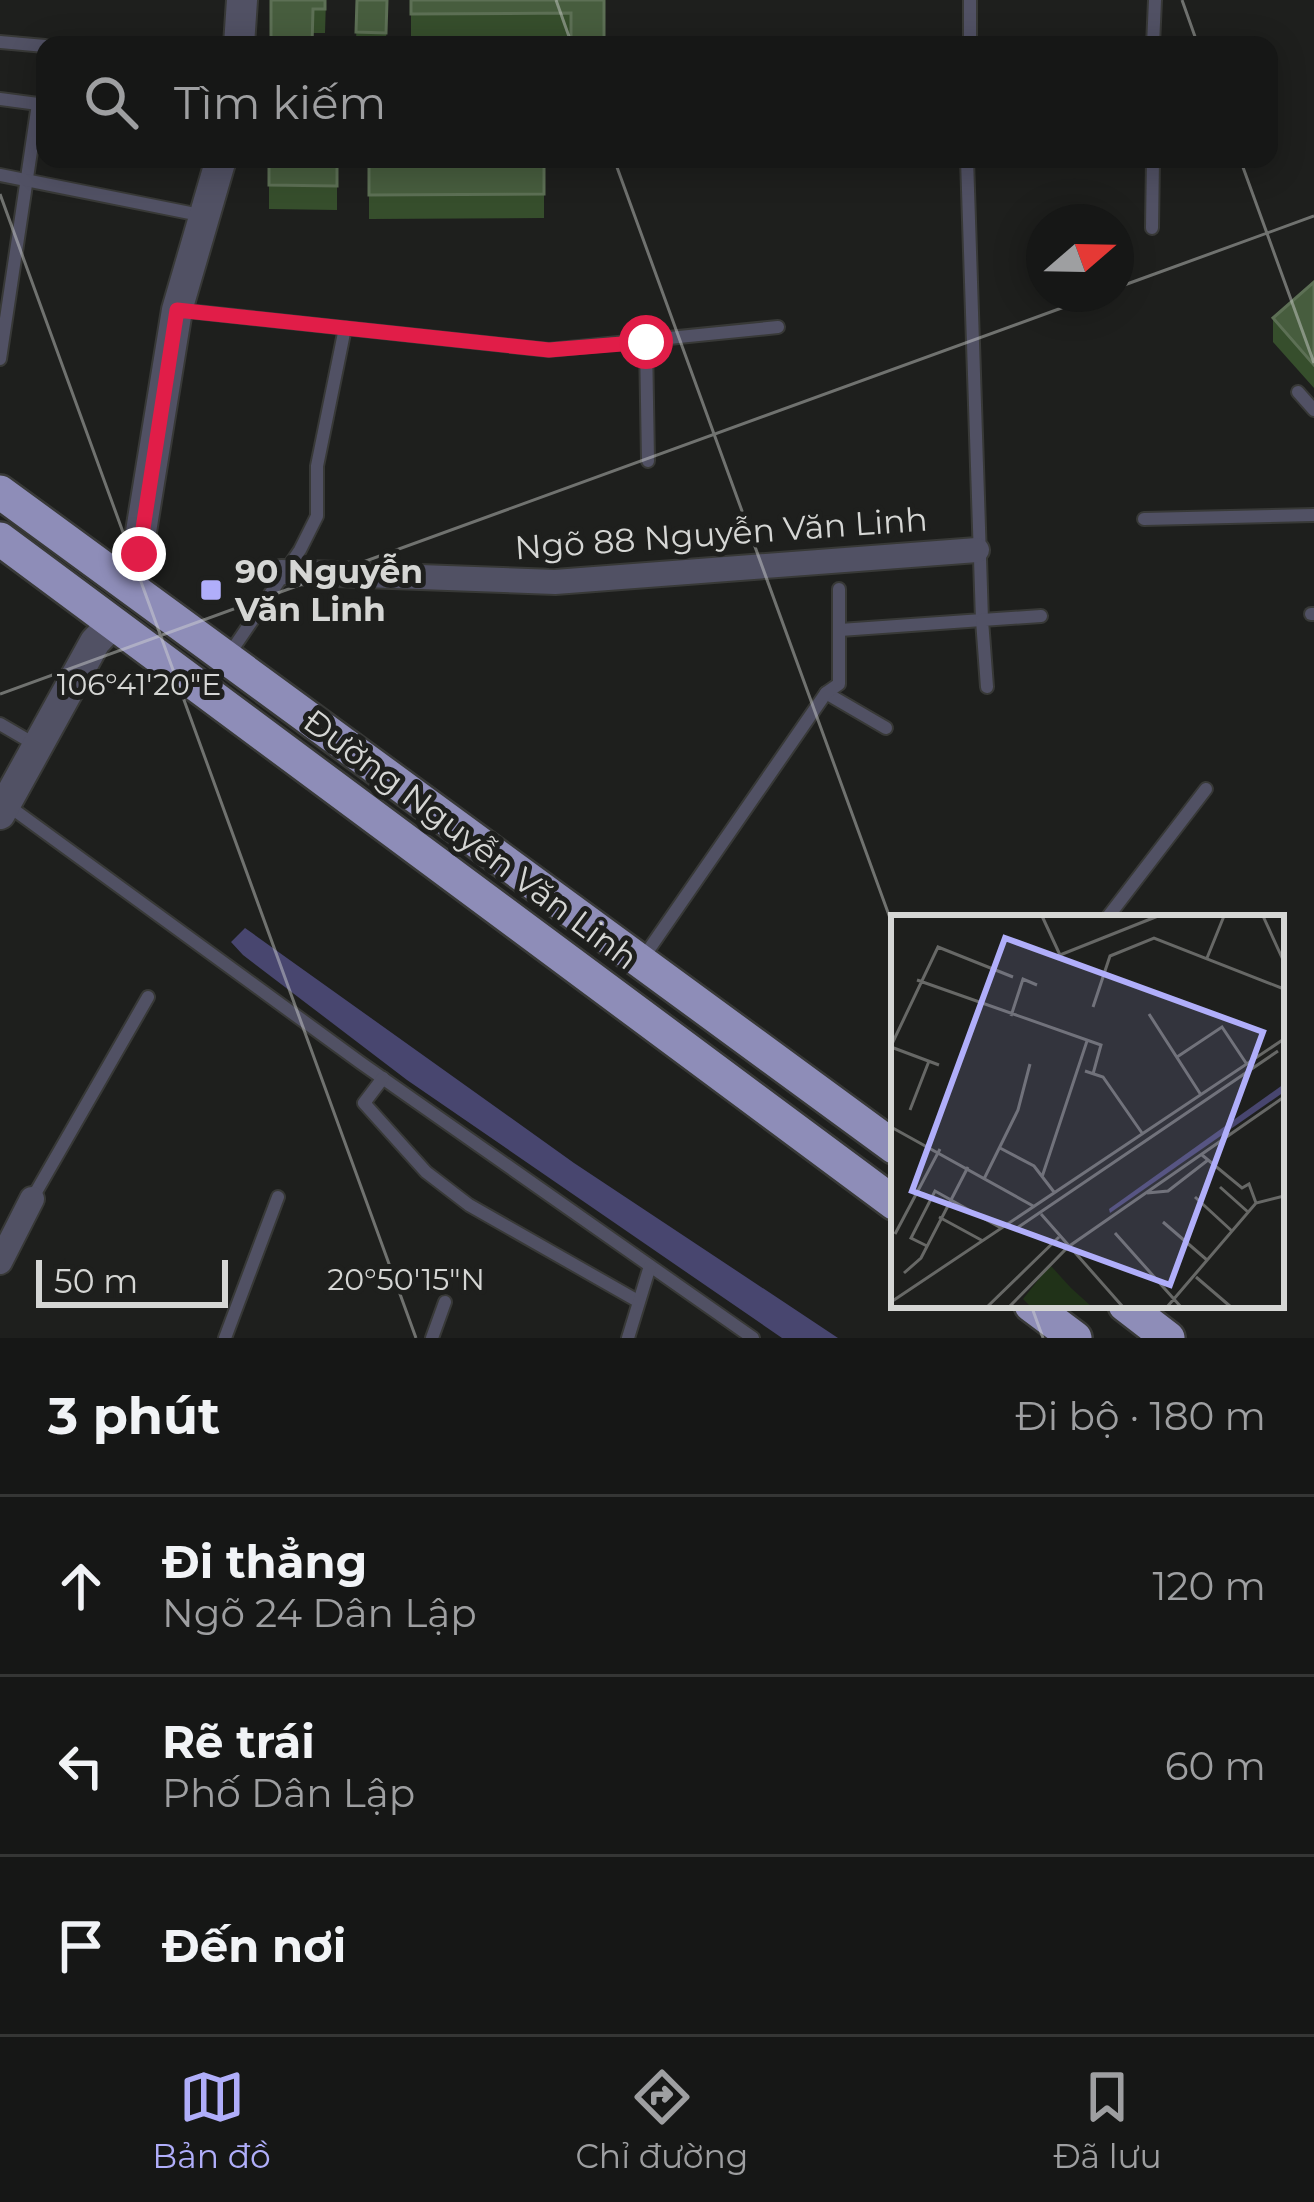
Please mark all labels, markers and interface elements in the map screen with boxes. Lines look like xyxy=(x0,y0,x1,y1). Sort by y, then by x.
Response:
search box xyxy=(36,36,1278,168)
icon: search xyxy=(78,69,144,135)
text: Tìm kiếm xyxy=(174,75,386,130)
north arrow xyxy=(1026,204,1134,312)
route start xyxy=(619,315,673,369)
street label: Ngõ 88 Nguyễn Văn Linh xyxy=(513,499,929,567)
route end xyxy=(112,527,166,581)
place label: 90 Nguyễn Văn Linh xyxy=(234,551,423,629)
marker: 90 Nguyễn Văn Linh xyxy=(198,577,224,603)
text: 106°41'20"E xyxy=(57,666,221,703)
street label: Đường Nguyễn Văn Linh xyxy=(296,700,646,978)
inset map xyxy=(891,915,1284,1308)
scale bar xyxy=(36,1254,228,1307)
text: 50 m xyxy=(54,1261,138,1301)
text: 20°50'15"N xyxy=(327,1261,485,1298)
text: 3 phút xyxy=(48,1385,220,1447)
text: Đi bộ · 180 m xyxy=(1015,1392,1266,1440)
text: Đi thẳng xyxy=(162,1534,367,1589)
icon: ahead xyxy=(48,1553,114,1619)
text: 120 m xyxy=(1152,1562,1266,1610)
text: Ngõ 24 Dân Lập xyxy=(162,1589,477,1637)
text: Rẽ trái xyxy=(162,1714,315,1769)
icon: left xyxy=(48,1733,114,1799)
text: 60 m xyxy=(1165,1742,1266,1790)
text: Phố Dân Lập xyxy=(162,1769,415,1817)
icon: arrive xyxy=(48,1913,114,1979)
text: Đến nơi xyxy=(162,1918,346,1973)
tab: Bản đồ xyxy=(152,2064,271,2176)
tab: Chỉ đường xyxy=(575,2064,748,2176)
tab: Đã lưu xyxy=(1053,2064,1162,2176)

